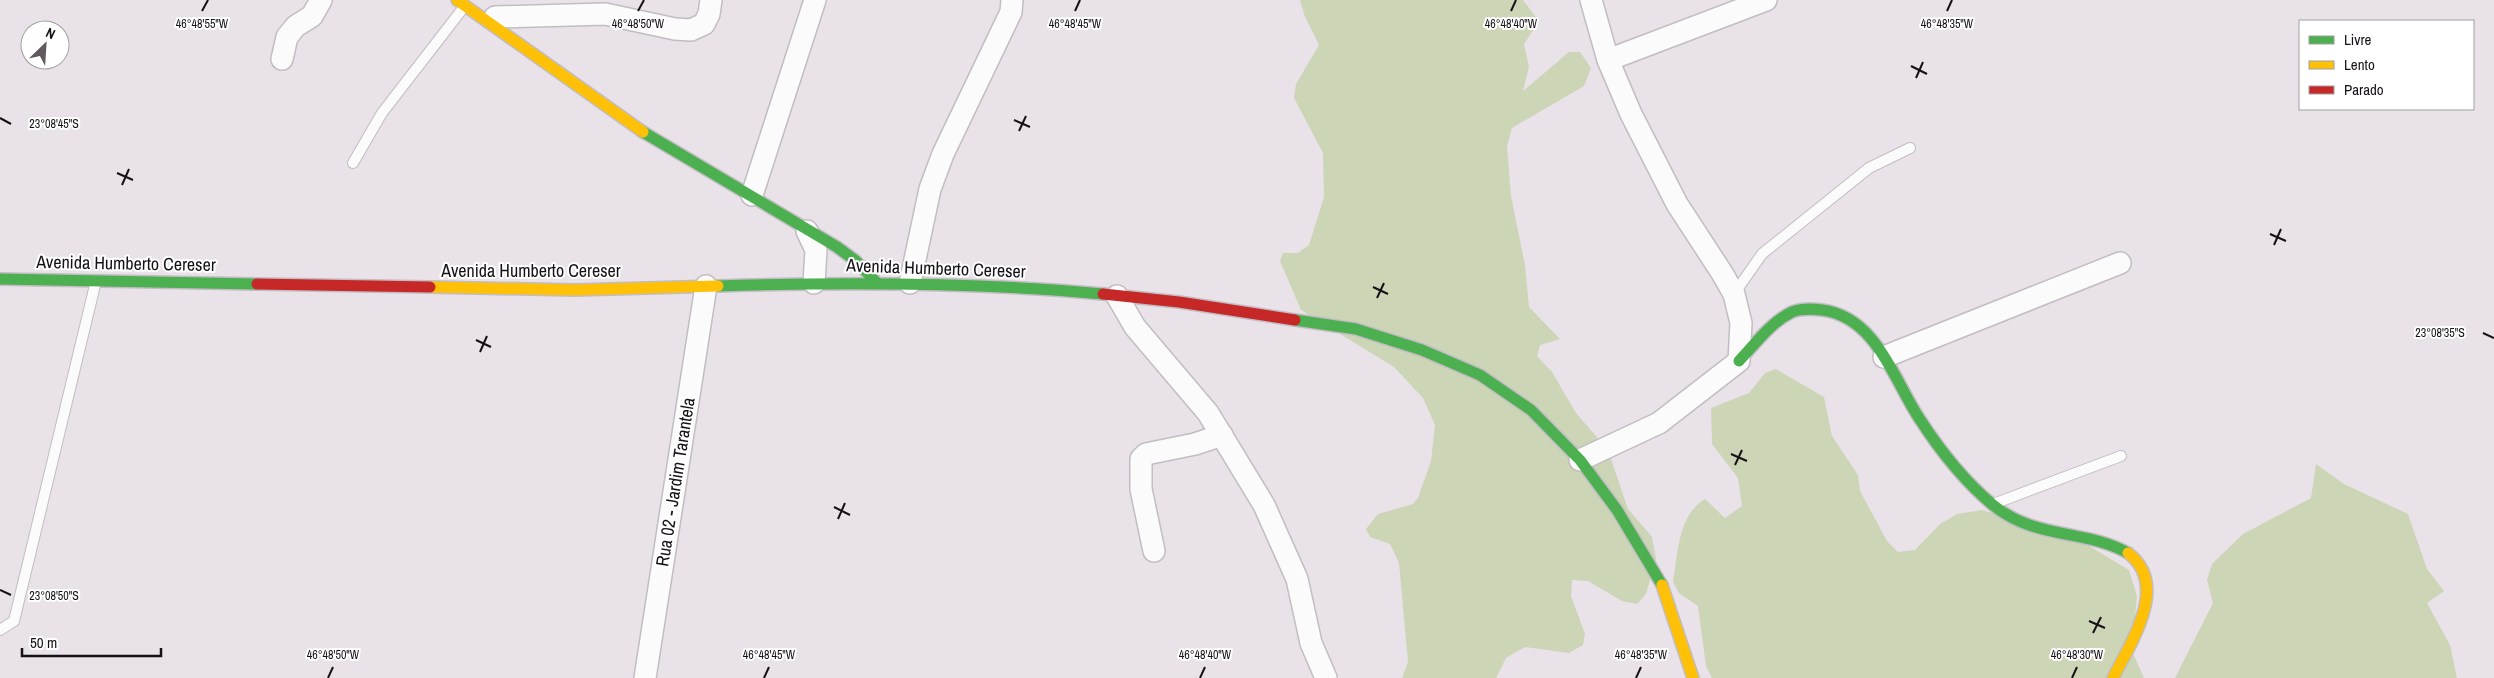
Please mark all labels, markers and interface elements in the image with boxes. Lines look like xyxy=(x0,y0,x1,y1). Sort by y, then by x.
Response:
text: 46°48'55"W xyxy=(176,16,229,32)
text: 46°48'50"W xyxy=(612,16,665,32)
text: 46°48'45"W xyxy=(1049,16,1102,32)
text: 46°48'40"W xyxy=(1485,16,1538,32)
text: 46°48'35"W xyxy=(1921,16,1974,32)
north arrow xyxy=(20,20,70,70)
legend xyxy=(2299,20,2474,110)
text: N xyxy=(43,23,58,43)
text: Livre xyxy=(2344,29,2372,50)
text: Lento xyxy=(2344,54,2375,75)
text: Parado xyxy=(2344,79,2384,100)
text: 23°08'45"S xyxy=(29,116,79,132)
street label: Avenida Humberto Cereser xyxy=(35,249,216,277)
street label: Avenida Humberto Cereser xyxy=(845,252,1026,284)
street label: Avenida Humberto Cereser xyxy=(440,258,621,283)
text: 23°08'35"S xyxy=(2415,325,2465,341)
street label: Rua 02 - Jardim Tarantela xyxy=(649,396,701,568)
text: 23°08'50"S xyxy=(29,588,79,604)
scale bar xyxy=(22,626,161,658)
text: 50 m xyxy=(30,632,57,653)
text: 46°48'50"W xyxy=(307,647,360,663)
text: 46°48'45"W xyxy=(743,647,796,663)
text: 46°48'40"W xyxy=(1179,647,1232,663)
text: 46°48'35"W xyxy=(1615,647,1668,663)
text: 46°48'30"W xyxy=(2051,647,2104,663)

